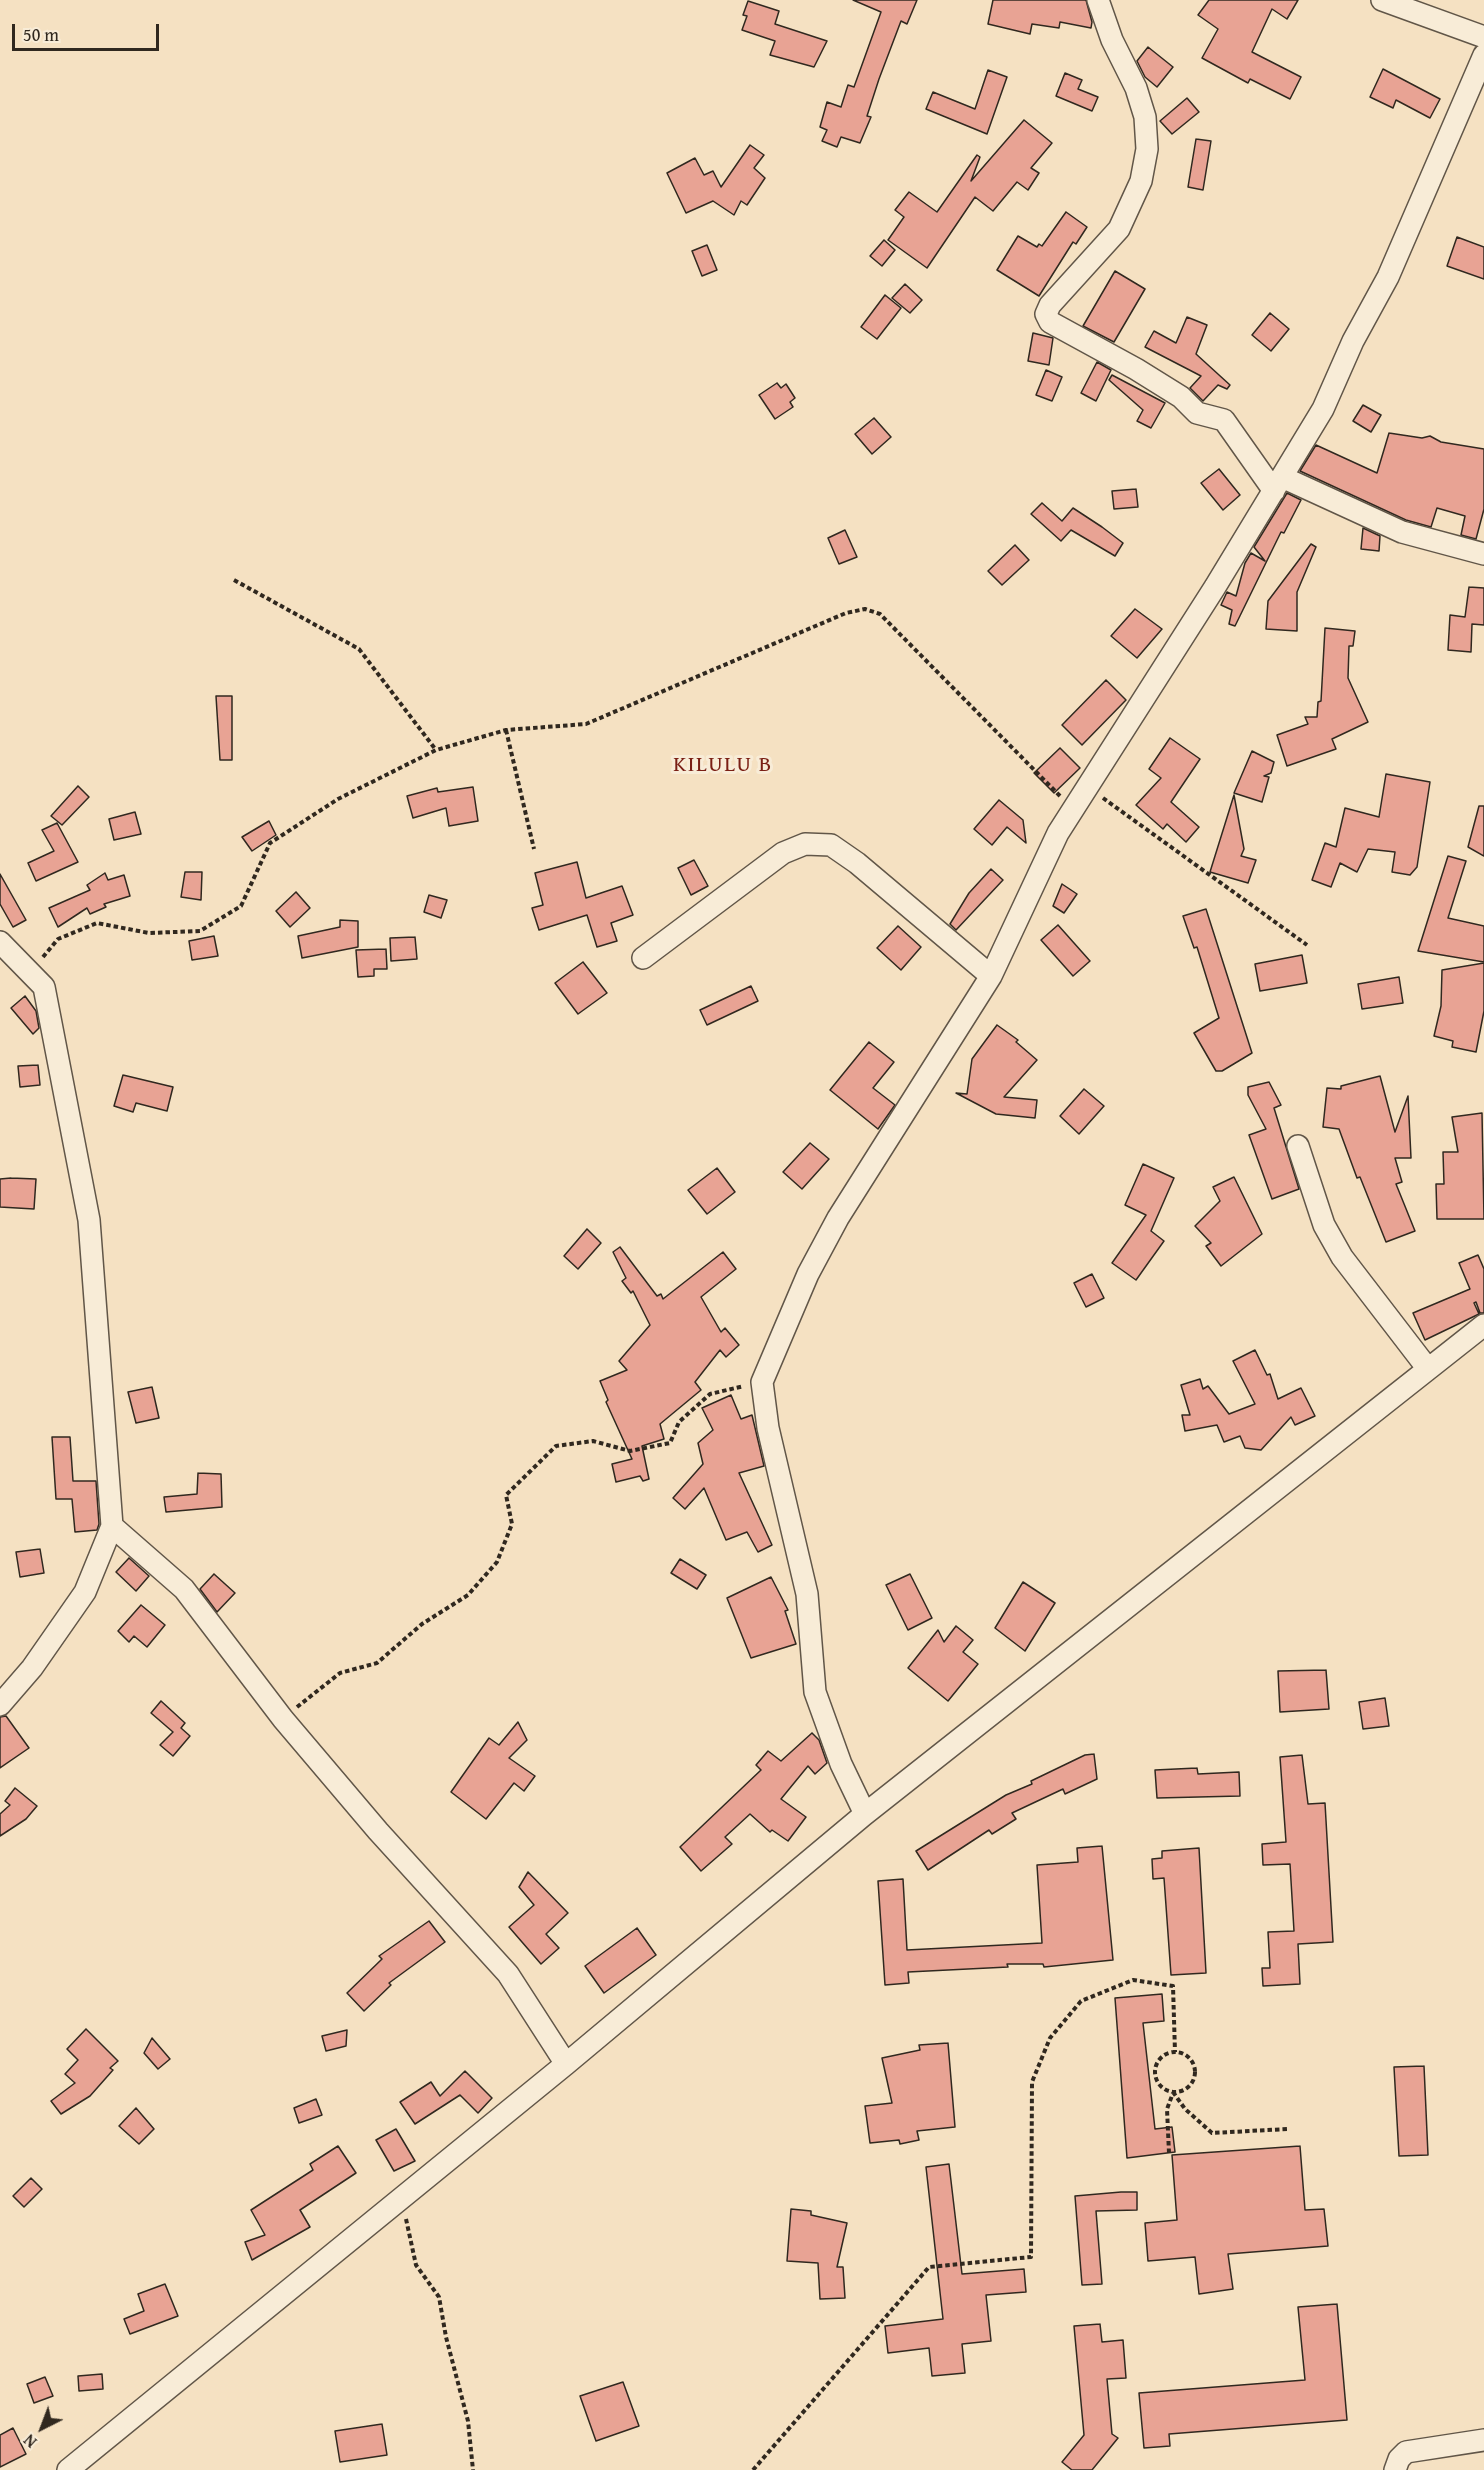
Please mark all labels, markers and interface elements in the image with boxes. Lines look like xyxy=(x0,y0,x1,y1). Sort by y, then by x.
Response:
scale bar xyxy=(15,12,162,50)
text: 50 m xyxy=(23,21,59,48)
district label: KILULU B xyxy=(673,752,773,778)
north arrow xyxy=(12,2398,72,2458)
text: N xyxy=(18,2429,42,2454)

